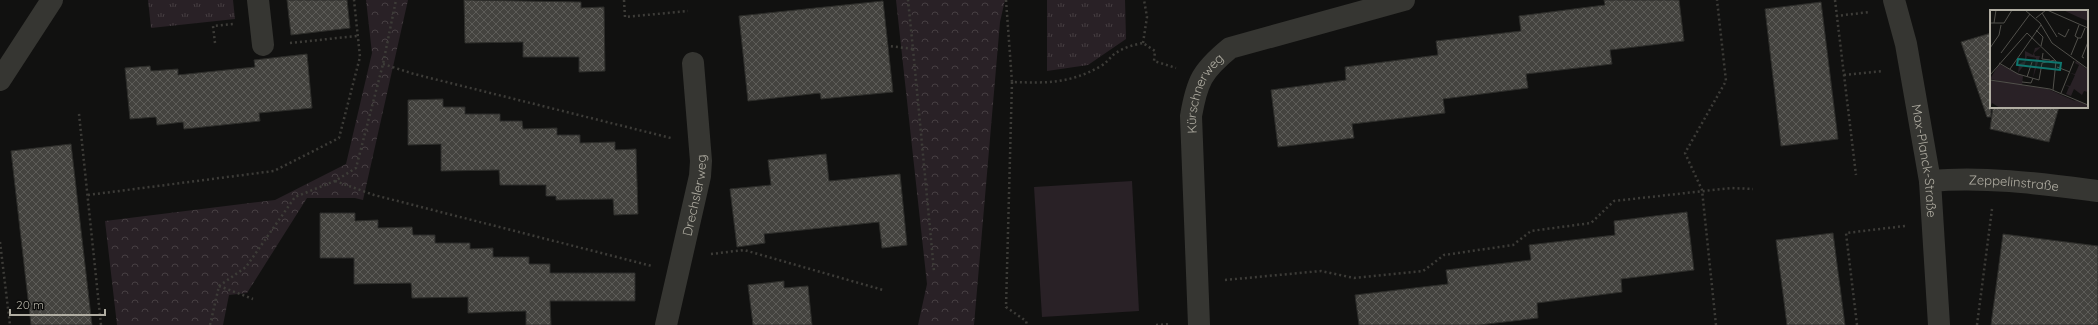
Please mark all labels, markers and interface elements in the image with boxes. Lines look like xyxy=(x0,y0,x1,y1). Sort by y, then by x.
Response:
inset map xyxy=(1990,10,2088,108)
street label: Kürschnerweg xyxy=(1183,50,1226,134)
street label: Max-Planck-Straße xyxy=(1909,103,1940,218)
street label: Drechslerweg xyxy=(679,154,709,237)
street label: Zeppelinstraße xyxy=(1969,171,2060,194)
scale bar xyxy=(10,291,105,317)
text: 20 m xyxy=(16,297,44,312)

